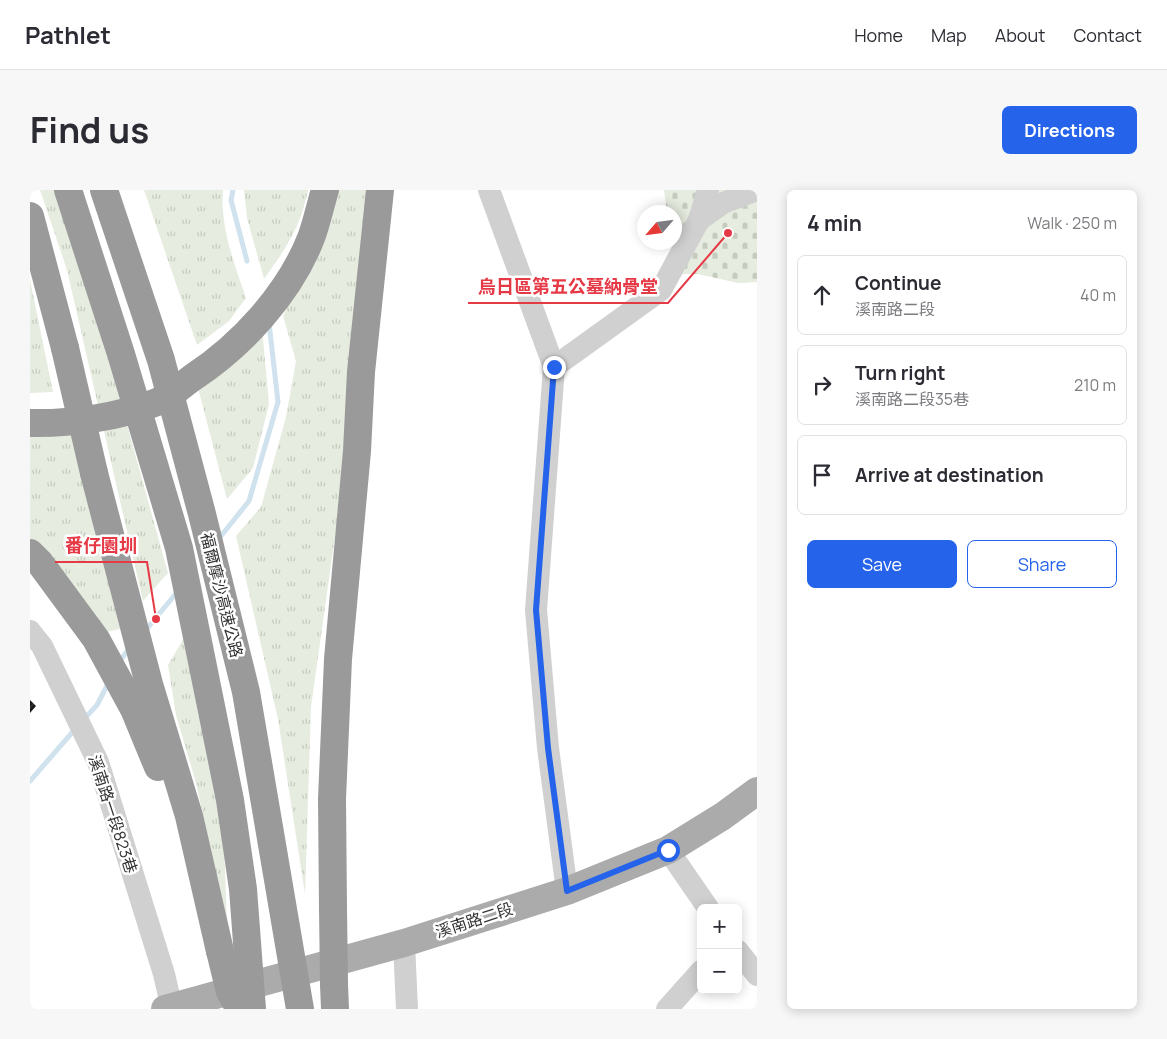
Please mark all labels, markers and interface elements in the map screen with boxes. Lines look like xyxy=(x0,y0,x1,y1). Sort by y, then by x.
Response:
text: Pathlet xyxy=(25,18,111,51)
text: Home xyxy=(854,23,903,47)
text: Map xyxy=(931,23,967,47)
text: About xyxy=(995,23,1045,47)
text: Contact xyxy=(1073,23,1142,47)
text: Find us xyxy=(30,106,149,154)
button: Directions xyxy=(1002,106,1137,154)
north arrow xyxy=(637,205,682,250)
text: 4 min xyxy=(807,209,862,237)
text: Walk · 250 m xyxy=(1027,212,1117,234)
callout: 烏日區第五公墓納骨堂 xyxy=(468,270,668,303)
text: Continue xyxy=(855,270,941,296)
text: 烏日區第五公墓納骨堂 xyxy=(478,274,658,298)
icon: ahead xyxy=(808,281,836,309)
text: 40 m xyxy=(1080,284,1116,306)
text: 溪南路二段 xyxy=(855,298,935,320)
route end xyxy=(543,356,566,379)
text: Turn right xyxy=(855,360,945,386)
icon: right xyxy=(808,371,836,399)
text: 210 m xyxy=(1074,374,1116,396)
text: 溪南路二段35巷 xyxy=(855,388,969,410)
icon: arrive xyxy=(808,461,836,489)
text: Arrive at destination xyxy=(855,462,1044,488)
callout: 番仔園圳 xyxy=(55,529,147,562)
street label: 福爾摩沙高速公路 xyxy=(196,530,248,660)
text: 番仔園圳 xyxy=(65,533,137,557)
button: Save xyxy=(807,540,957,588)
button: Share xyxy=(967,540,1117,588)
street label: 溪南路一段823巷 xyxy=(83,752,143,876)
route start xyxy=(657,839,680,862)
street label: 溪南路二段 xyxy=(433,897,515,943)
map controls xyxy=(697,904,742,994)
button: + xyxy=(697,904,742,949)
button: − xyxy=(697,949,742,994)

